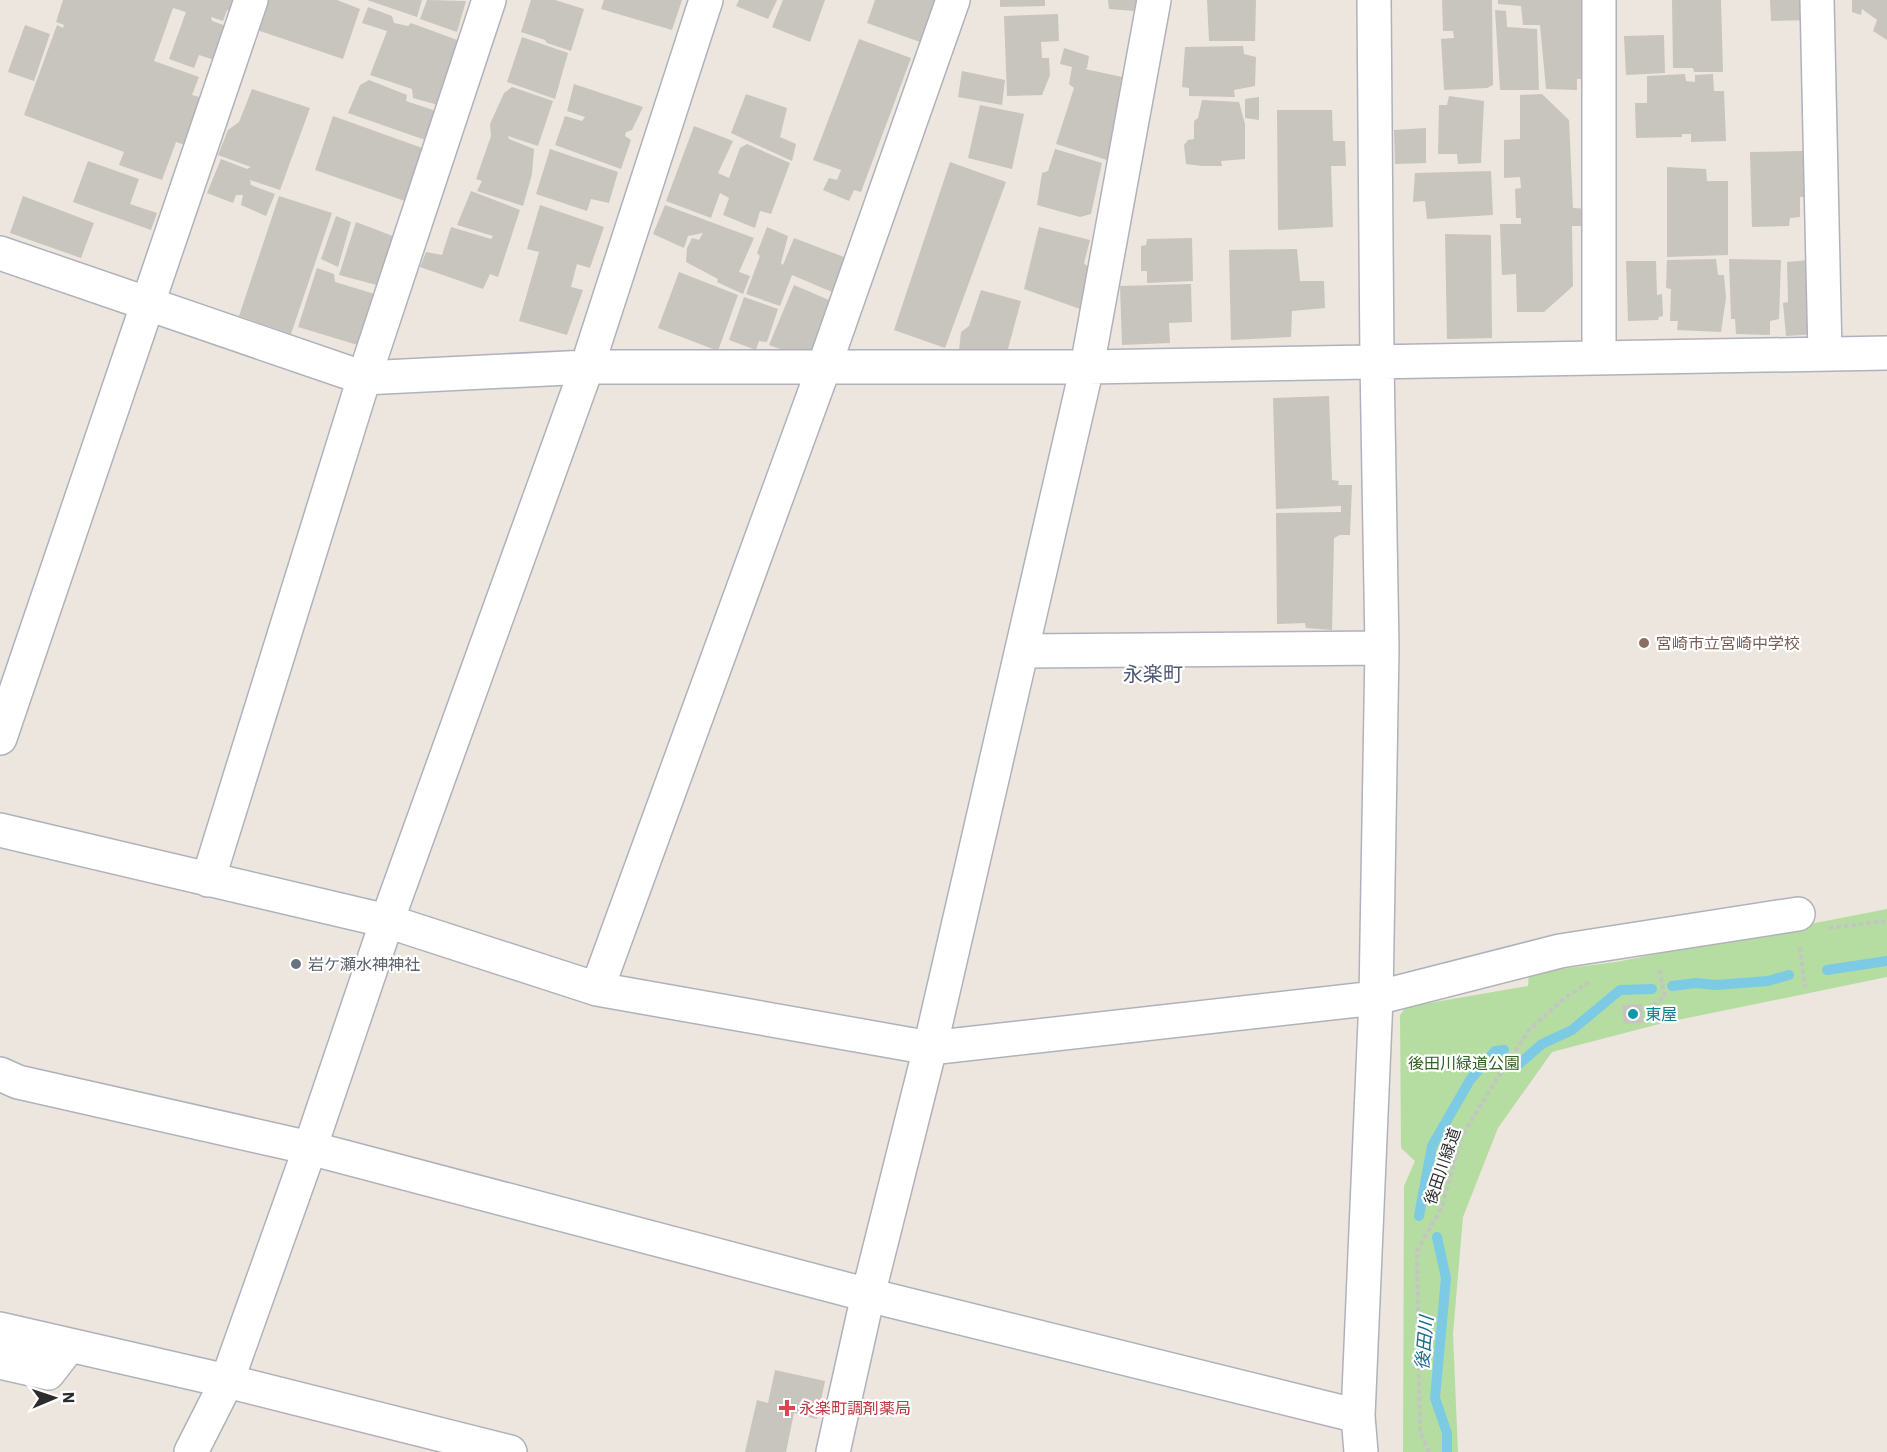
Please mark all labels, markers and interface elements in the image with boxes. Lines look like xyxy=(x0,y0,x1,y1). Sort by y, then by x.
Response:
place label: 宮崎市立宮崎中学校 xyxy=(1656,633,1800,653)
marker: 宮崎市立宮崎中学校 xyxy=(1637,636,1651,650)
district label: 永楽町 xyxy=(1123,660,1183,687)
place label: 岩ケ瀬水神神社 xyxy=(308,954,420,974)
marker: 岩ケ瀬水神神社 xyxy=(289,957,303,971)
place label: 東屋 xyxy=(1645,1004,1677,1024)
marker: 東屋 xyxy=(1626,1007,1640,1021)
park label: 後田川緑道公園 xyxy=(1408,1053,1520,1073)
street label: 後田川緑道 xyxy=(1420,1125,1464,1207)
water label: 後田川 xyxy=(1410,1313,1438,1371)
north arrow xyxy=(24,1368,84,1428)
text: N xyxy=(59,1391,79,1404)
place label: 永楽町調剤薬局 xyxy=(799,1398,911,1418)
marker: 永楽町調剤薬局 xyxy=(780,1401,794,1415)

